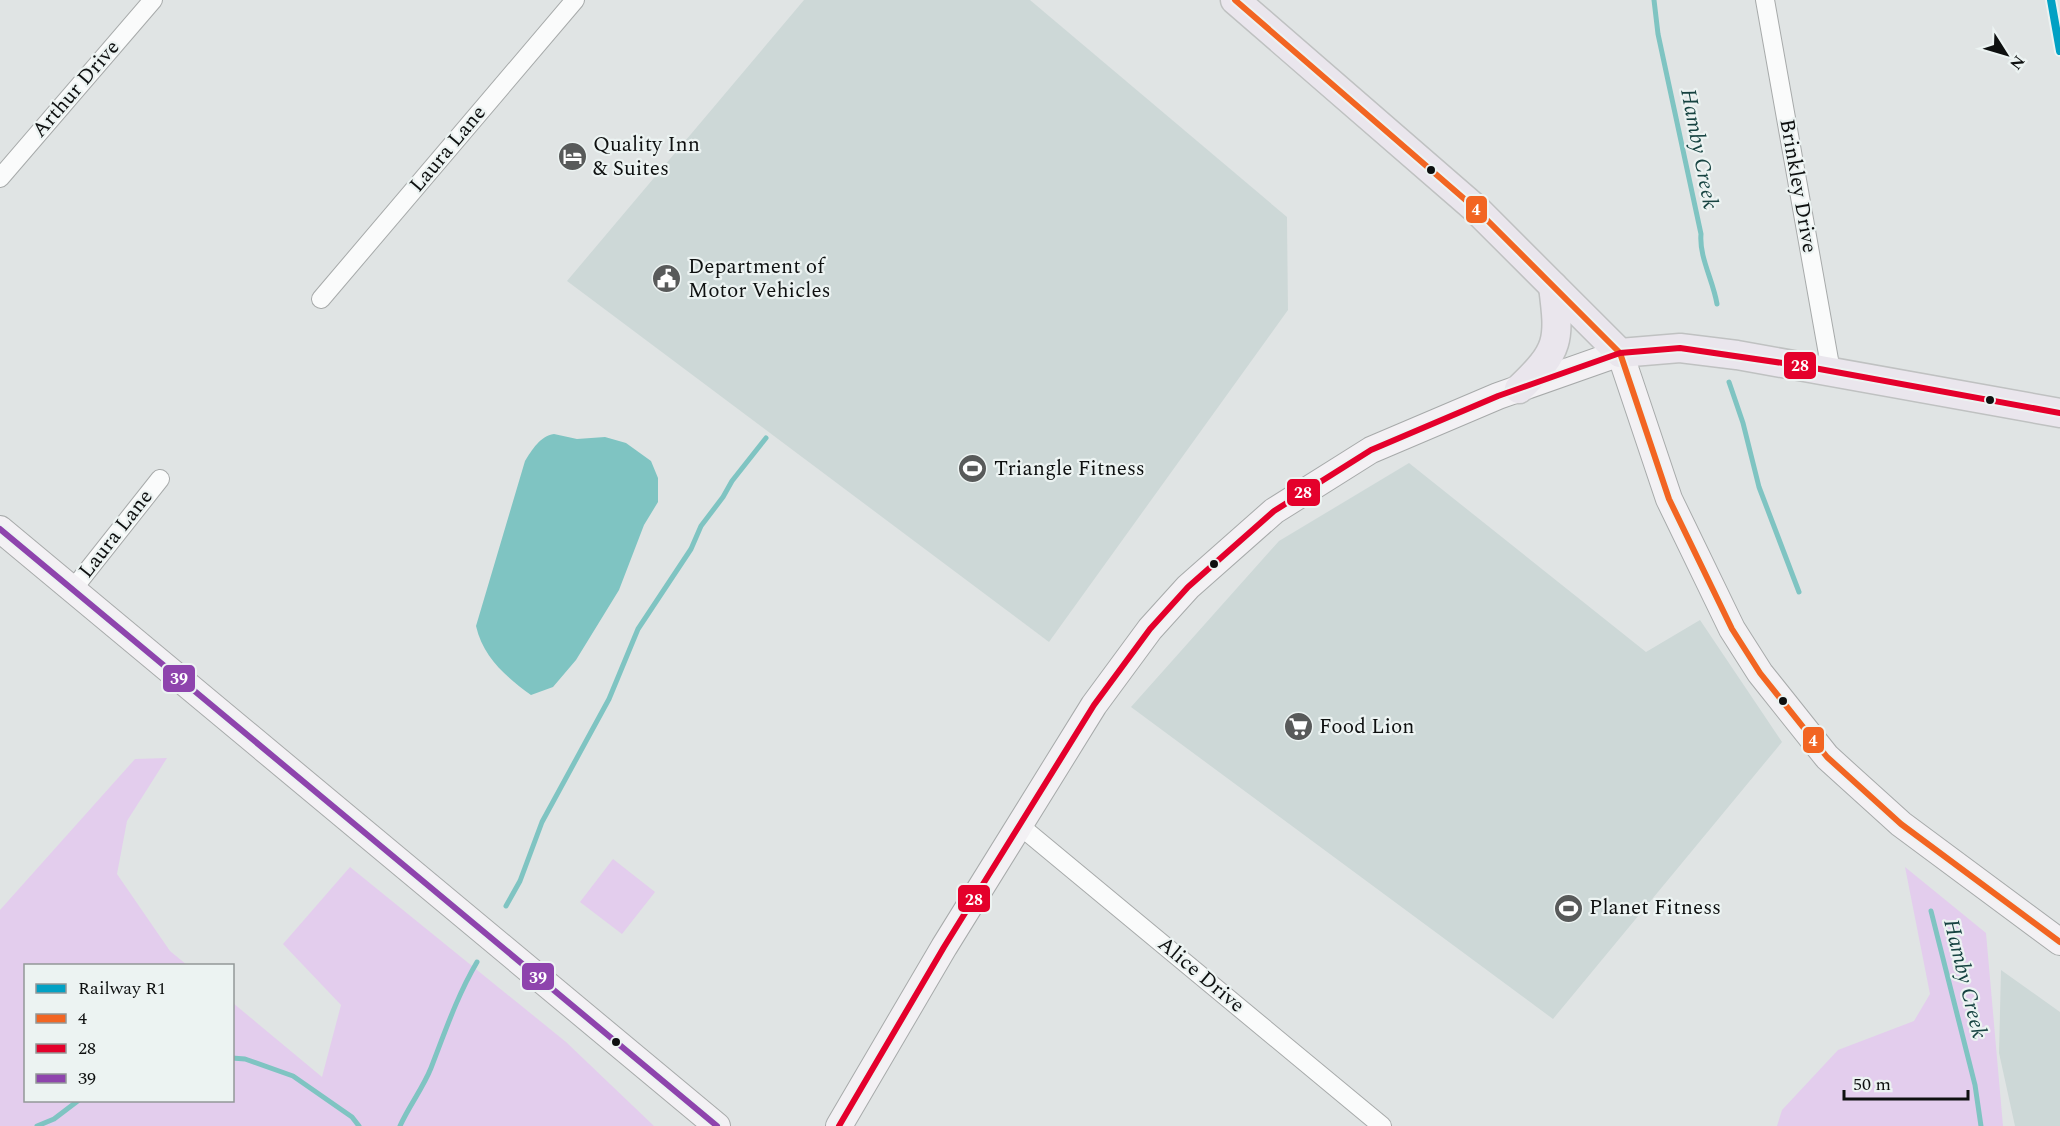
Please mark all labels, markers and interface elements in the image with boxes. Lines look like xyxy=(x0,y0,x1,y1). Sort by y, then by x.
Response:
north arrow xyxy=(1976,24,2036,84)
street label: Arthur Drive xyxy=(24,33,128,145)
text: N xyxy=(2004,50,2031,75)
water label: Hamby Creek xyxy=(1671,86,1727,212)
street label: Laura Lane xyxy=(402,98,494,200)
street label: Brinkley Drive xyxy=(1770,116,1826,256)
place label: Quality Inn & Suites xyxy=(593,129,700,185)
hotel icon: Quality Inn & Suites xyxy=(556,141,588,173)
unlabelled marker xyxy=(1425,164,1437,176)
line badge: 4 xyxy=(1465,195,1488,224)
text: 4 xyxy=(1472,198,1481,222)
place label: Department of Motor Vehicles xyxy=(688,251,831,307)
public building icon: Department of Motor Vehicles xyxy=(651,263,683,295)
line badge: 28 xyxy=(1783,351,1817,380)
text: 28 xyxy=(1791,354,1809,378)
unlabelled marker xyxy=(1984,394,1996,406)
sports icon: Triangle Fitness xyxy=(957,453,989,485)
place label: Triangle Fitness xyxy=(994,453,1145,485)
line badge: 28 xyxy=(1286,478,1321,507)
text: 28 xyxy=(1294,481,1312,505)
street label: Laura Lane xyxy=(71,483,161,585)
unlabelled marker xyxy=(1208,558,1220,570)
line badge: 39 xyxy=(162,664,196,693)
text: 39 xyxy=(170,667,188,691)
unlabelled marker xyxy=(1777,695,1789,707)
supermarket icon: Food Lion xyxy=(1282,711,1314,743)
place label: Food Lion xyxy=(1319,711,1415,743)
line badge: 4 xyxy=(1802,726,1825,754)
text: 4 xyxy=(1809,729,1818,753)
line badge: 28 xyxy=(957,884,991,913)
text: 28 xyxy=(965,888,983,912)
sports icon: Planet Fitness xyxy=(1552,892,1584,924)
place label: Planet Fitness xyxy=(1589,892,1721,924)
water label: Hamby Creek xyxy=(1934,916,1996,1042)
street label: Alice Drive xyxy=(1150,929,1252,1021)
line badge: 39 xyxy=(521,962,555,991)
legend xyxy=(24,964,234,1102)
text: 39 xyxy=(529,966,547,990)
text: Railway R1 xyxy=(78,975,166,1002)
text: 4 xyxy=(78,1005,87,1032)
text: 28 xyxy=(78,1035,96,1062)
unlabelled marker xyxy=(610,1036,622,1048)
scale bar xyxy=(1844,1063,1968,1101)
text: 39 xyxy=(78,1065,96,1092)
text: 50 m xyxy=(1853,1071,1891,1098)

